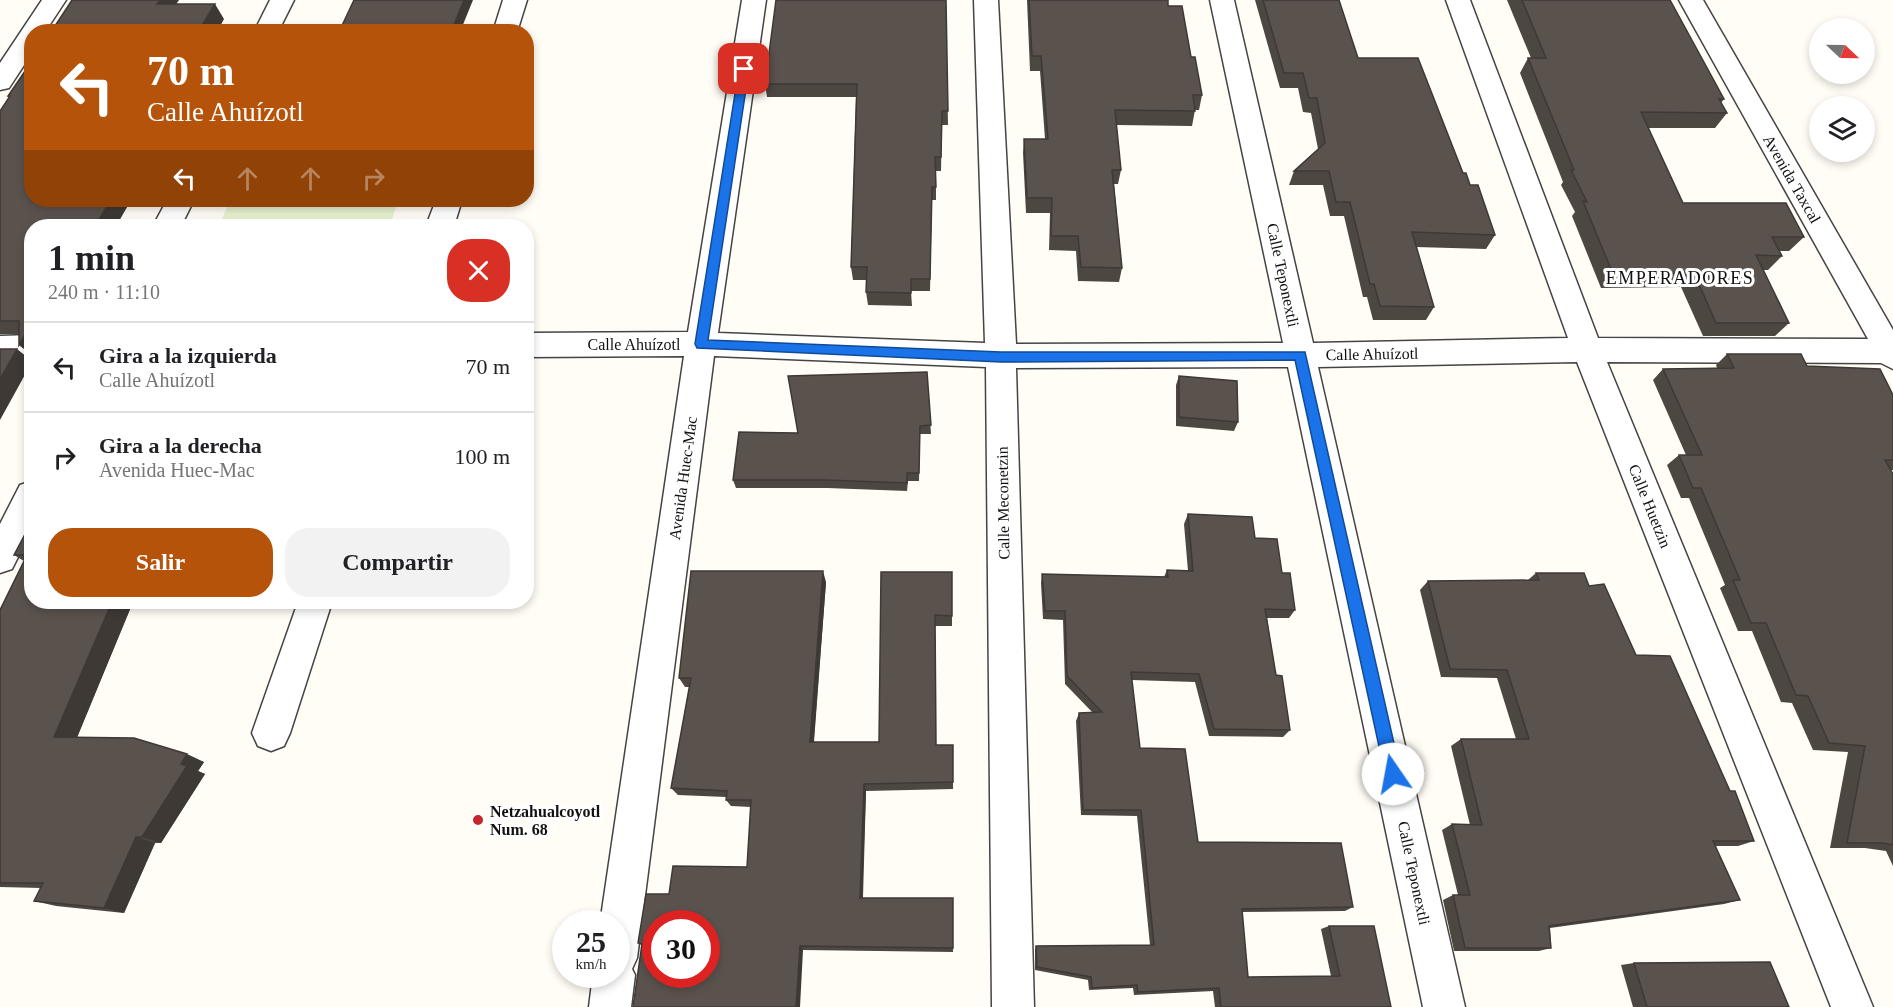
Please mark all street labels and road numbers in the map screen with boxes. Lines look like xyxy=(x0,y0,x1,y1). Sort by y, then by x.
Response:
street label: Avenida Taxcal xyxy=(1760,132,1824,227)
street label: Calle Teponextli xyxy=(1263,222,1302,329)
street label: Calle Ahuízotl xyxy=(588,336,681,353)
street label: Calle Ahuízotl xyxy=(1325,345,1419,363)
street label: Avenida Huec-Mac xyxy=(666,415,700,541)
street label: Calle Meconetzin xyxy=(994,446,1012,560)
street label: Calle Huetzin xyxy=(1626,462,1674,550)
street label: Calle Teponextli xyxy=(1394,820,1433,927)

